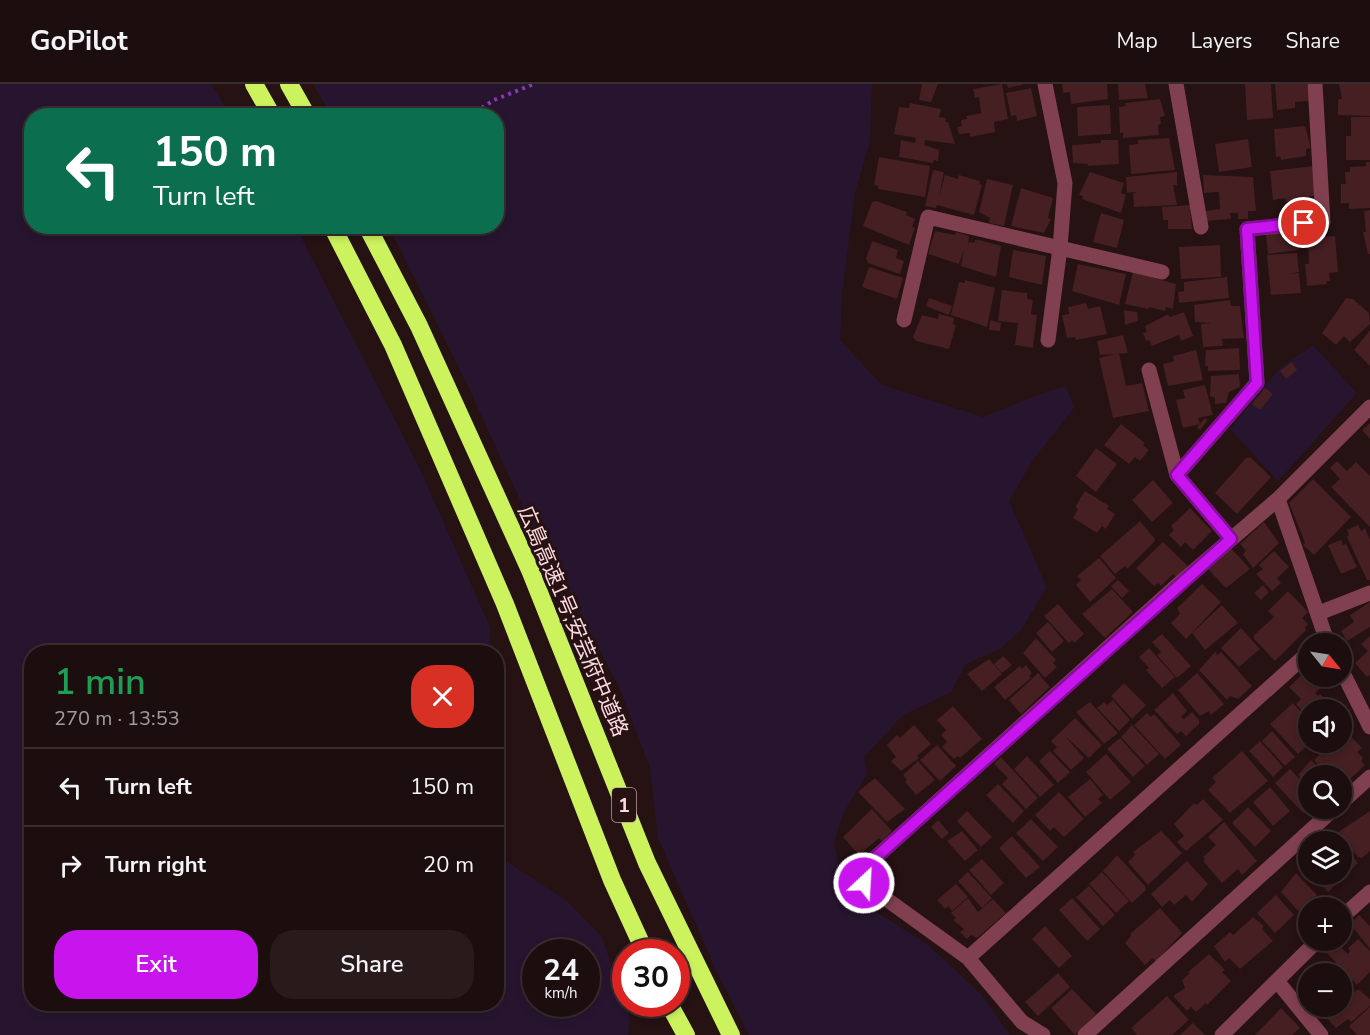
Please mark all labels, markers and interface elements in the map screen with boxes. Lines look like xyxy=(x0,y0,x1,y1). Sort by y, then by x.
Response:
text: GoPilot xyxy=(30,22,128,60)
text: Map xyxy=(1116,27,1158,55)
text: Layers xyxy=(1191,27,1252,55)
text: Share xyxy=(1285,27,1340,55)
text: 150 m xyxy=(153,124,277,181)
icon: left xyxy=(54,132,132,210)
text: Turn left xyxy=(153,178,254,215)
pin xyxy=(1278,197,1329,248)
icon: arrive xyxy=(1287,206,1320,239)
street label: 広島高速1号;安芸府中道路 xyxy=(512,501,634,741)
north arrow xyxy=(1298,633,1352,687)
map controls xyxy=(1298,633,1352,1017)
text: 1 min xyxy=(54,658,146,707)
button: close xyxy=(411,665,474,728)
button: sound xyxy=(1298,699,1352,753)
text: 270 m · 13:53 xyxy=(54,705,180,732)
button: search xyxy=(1298,765,1352,819)
icon: left xyxy=(54,771,87,804)
text: Turn left xyxy=(105,772,192,802)
text: 150 m xyxy=(410,772,474,802)
road number: 1 xyxy=(612,788,636,822)
button: layers xyxy=(1298,831,1352,885)
icon: right xyxy=(54,849,87,882)
text: Turn right xyxy=(105,850,206,880)
text: 20 m xyxy=(423,850,474,880)
position arrow xyxy=(832,851,896,915)
button: + xyxy=(1298,897,1352,951)
button: Exit xyxy=(54,930,258,999)
button: Share xyxy=(270,930,474,999)
speed limit sign: 30 xyxy=(612,939,690,1017)
text: 24 xyxy=(543,950,579,991)
button: − xyxy=(1298,963,1352,1017)
text: km/h xyxy=(544,983,578,1003)

